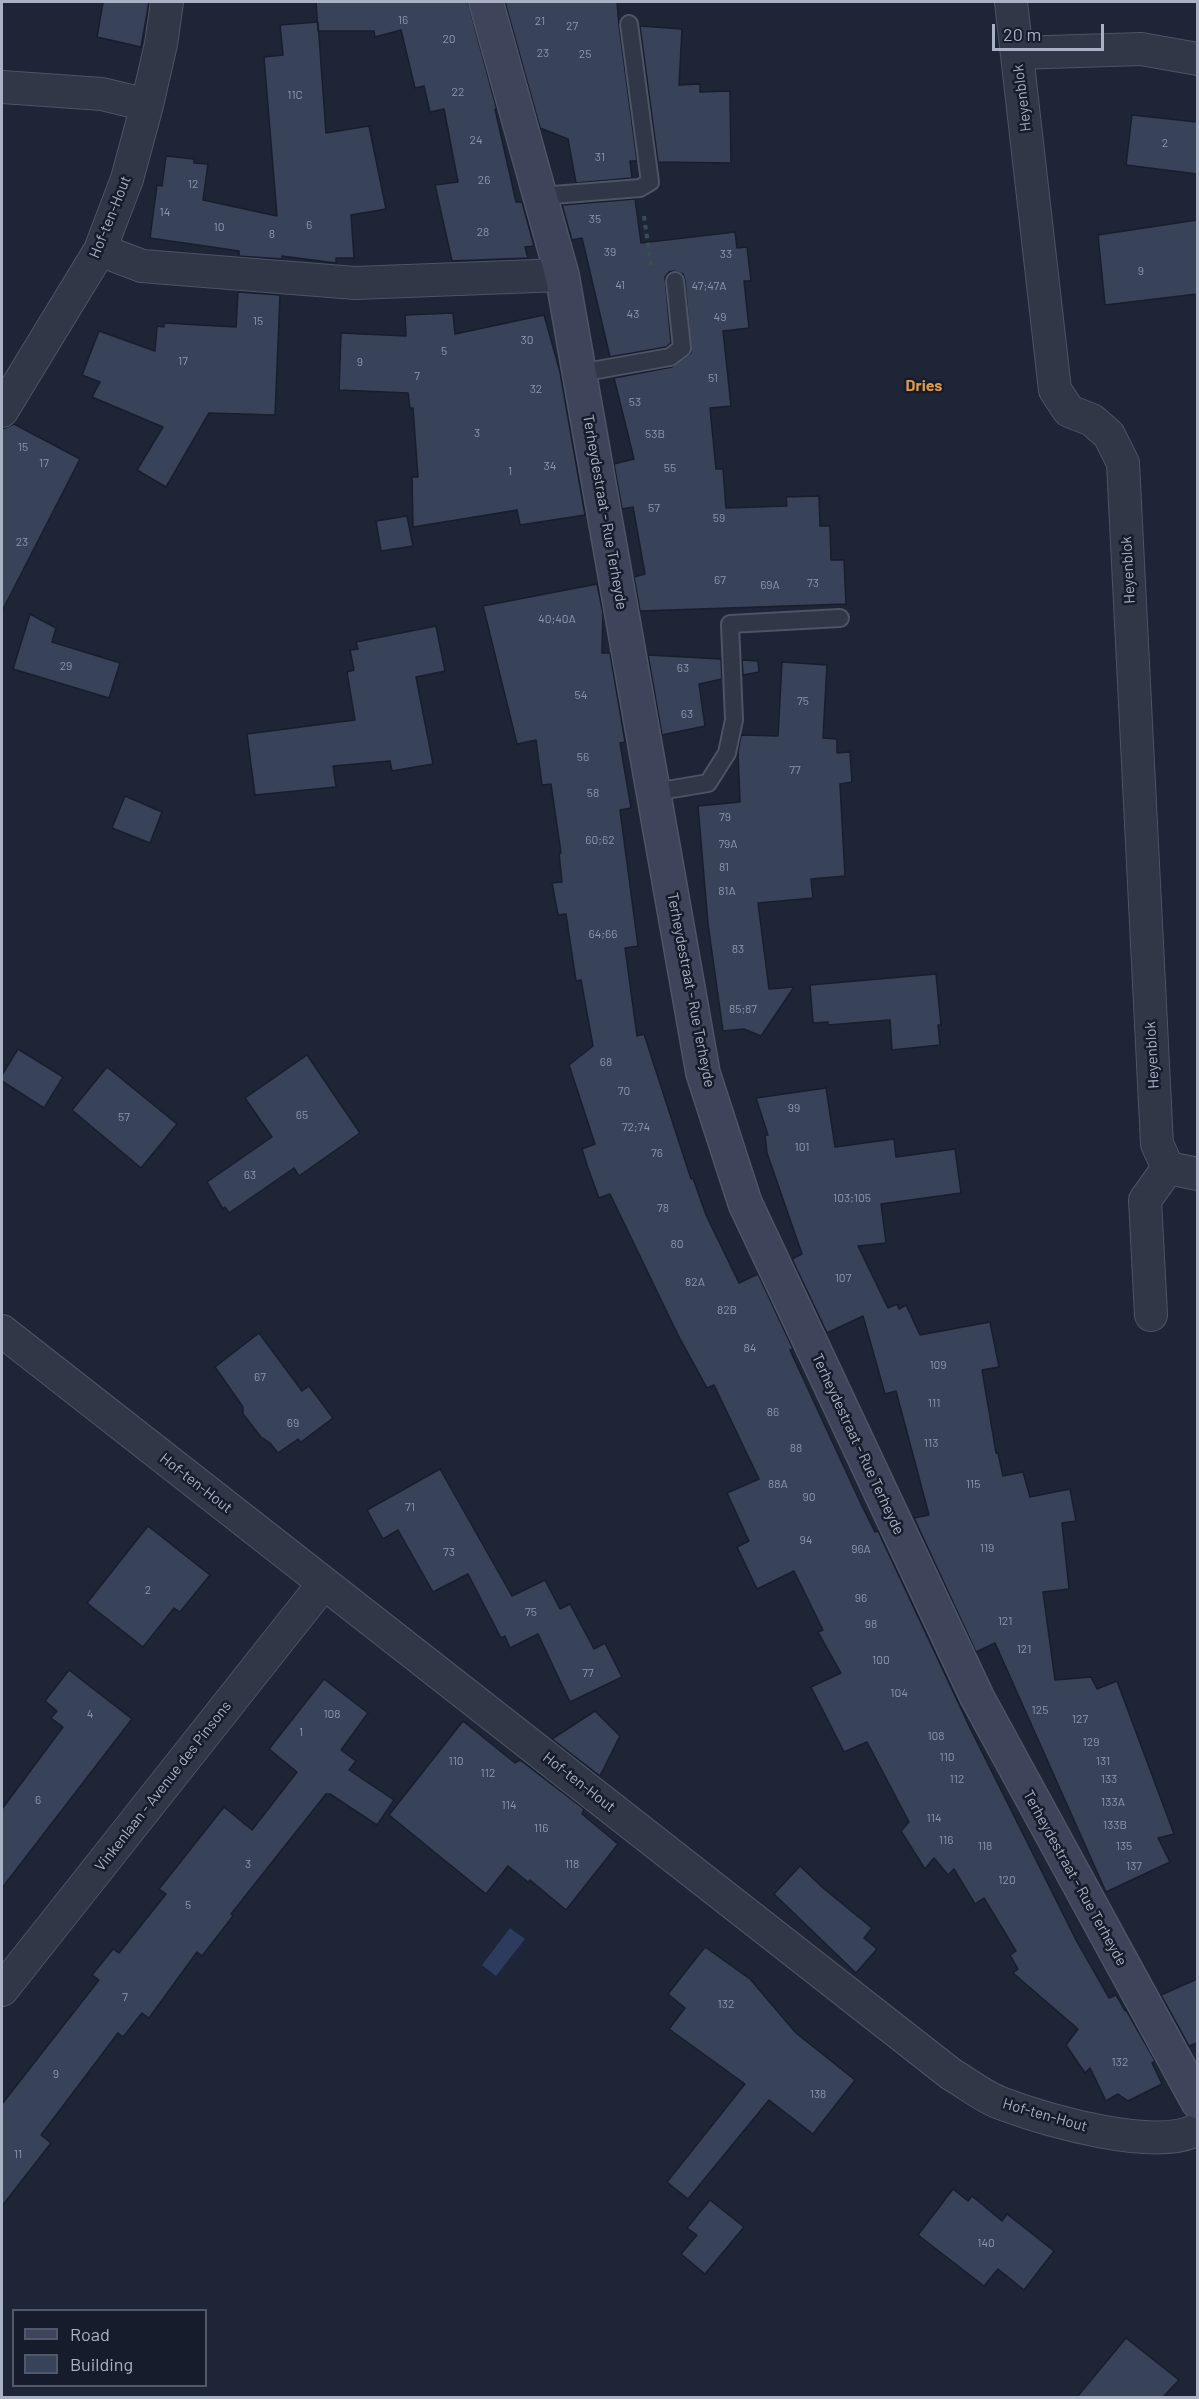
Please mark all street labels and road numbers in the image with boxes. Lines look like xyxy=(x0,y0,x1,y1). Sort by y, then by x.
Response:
street label: Heyenblok xyxy=(1009,63,1035,133)
street label: Hof-ten-Hout xyxy=(85,173,135,261)
street label: Terheydestraat - Rue Terheyde xyxy=(579,413,631,611)
street label: Heyenblok xyxy=(1117,536,1139,604)
street label: Terheydestraat - Rue Terheyde xyxy=(663,891,719,1089)
street label: Heyenblok xyxy=(1141,1021,1163,1089)
street label: Terheydestraat - Rue Terheyde xyxy=(808,1350,908,1538)
street label: Hof-ten-Hout xyxy=(156,1449,236,1517)
street label: Vinkenlaan - Avenue des Pinsons xyxy=(91,1697,235,1875)
street label: Hof-ten-Hout xyxy=(539,1748,619,1816)
street label: Terheydestraat - Rue Terheyde xyxy=(1019,1787,1131,1969)
street label: Hof-ten-Hout xyxy=(1001,2094,1089,2136)

